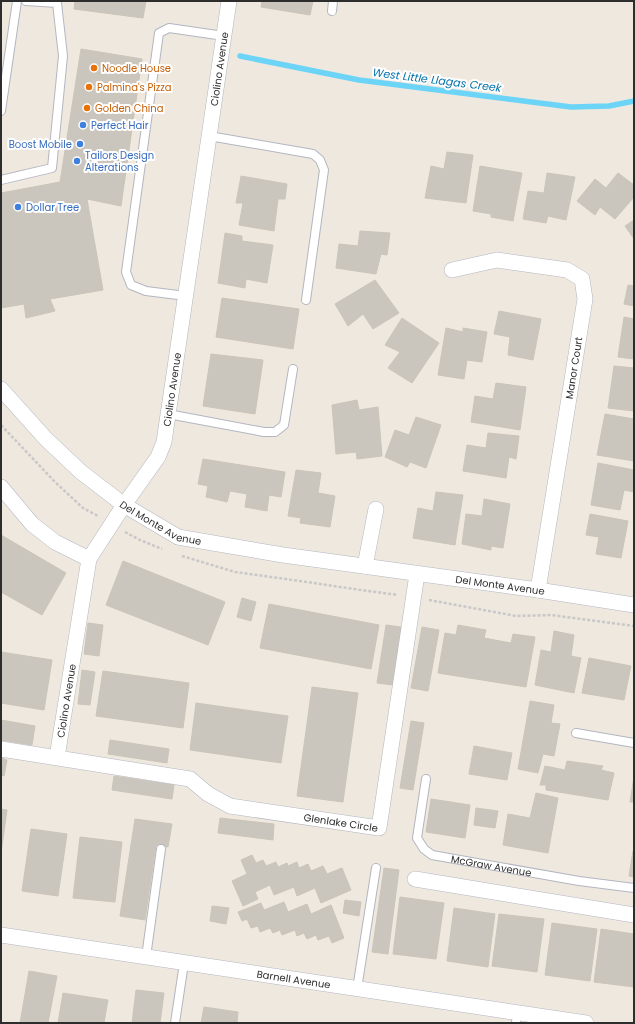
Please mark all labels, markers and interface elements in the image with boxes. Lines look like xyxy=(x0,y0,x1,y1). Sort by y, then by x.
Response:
street label: Ciolino Avenue xyxy=(206,31,232,107)
place label: Noodle House xyxy=(102,61,171,76)
marker: Noodle House xyxy=(89,63,99,73)
water label: West Little Llagas Creek xyxy=(372,64,504,96)
place label: Palmina's Pizza xyxy=(97,80,172,95)
marker: Palmina's Pizza xyxy=(84,82,94,92)
place label: Golden China xyxy=(95,101,163,116)
marker: Golden China xyxy=(82,103,92,113)
place label: Perfect Hair xyxy=(91,118,149,133)
marker: Perfect Hair xyxy=(78,120,88,130)
place label: Boost Mobile xyxy=(9,137,72,152)
marker: Boost Mobile xyxy=(75,139,85,149)
place label: Tailors Design Alterations xyxy=(85,148,154,175)
marker: Tailors Design Alterations xyxy=(72,156,82,166)
place label: Dollar Tree xyxy=(26,200,79,215)
marker: Dollar Tree xyxy=(13,202,23,212)
street label: Manor Court xyxy=(562,336,586,400)
street label: Ciolino Avenue xyxy=(159,351,185,427)
street label: Del Monte Avenue xyxy=(117,497,203,548)
street label: Del Monte Avenue xyxy=(455,571,546,598)
street label: Ciolino Avenue xyxy=(53,663,79,739)
street label: Glenlake Circle xyxy=(303,809,379,835)
street label: McGraw Avenue xyxy=(450,851,533,880)
street label: Barnell Avenue xyxy=(256,966,332,992)

